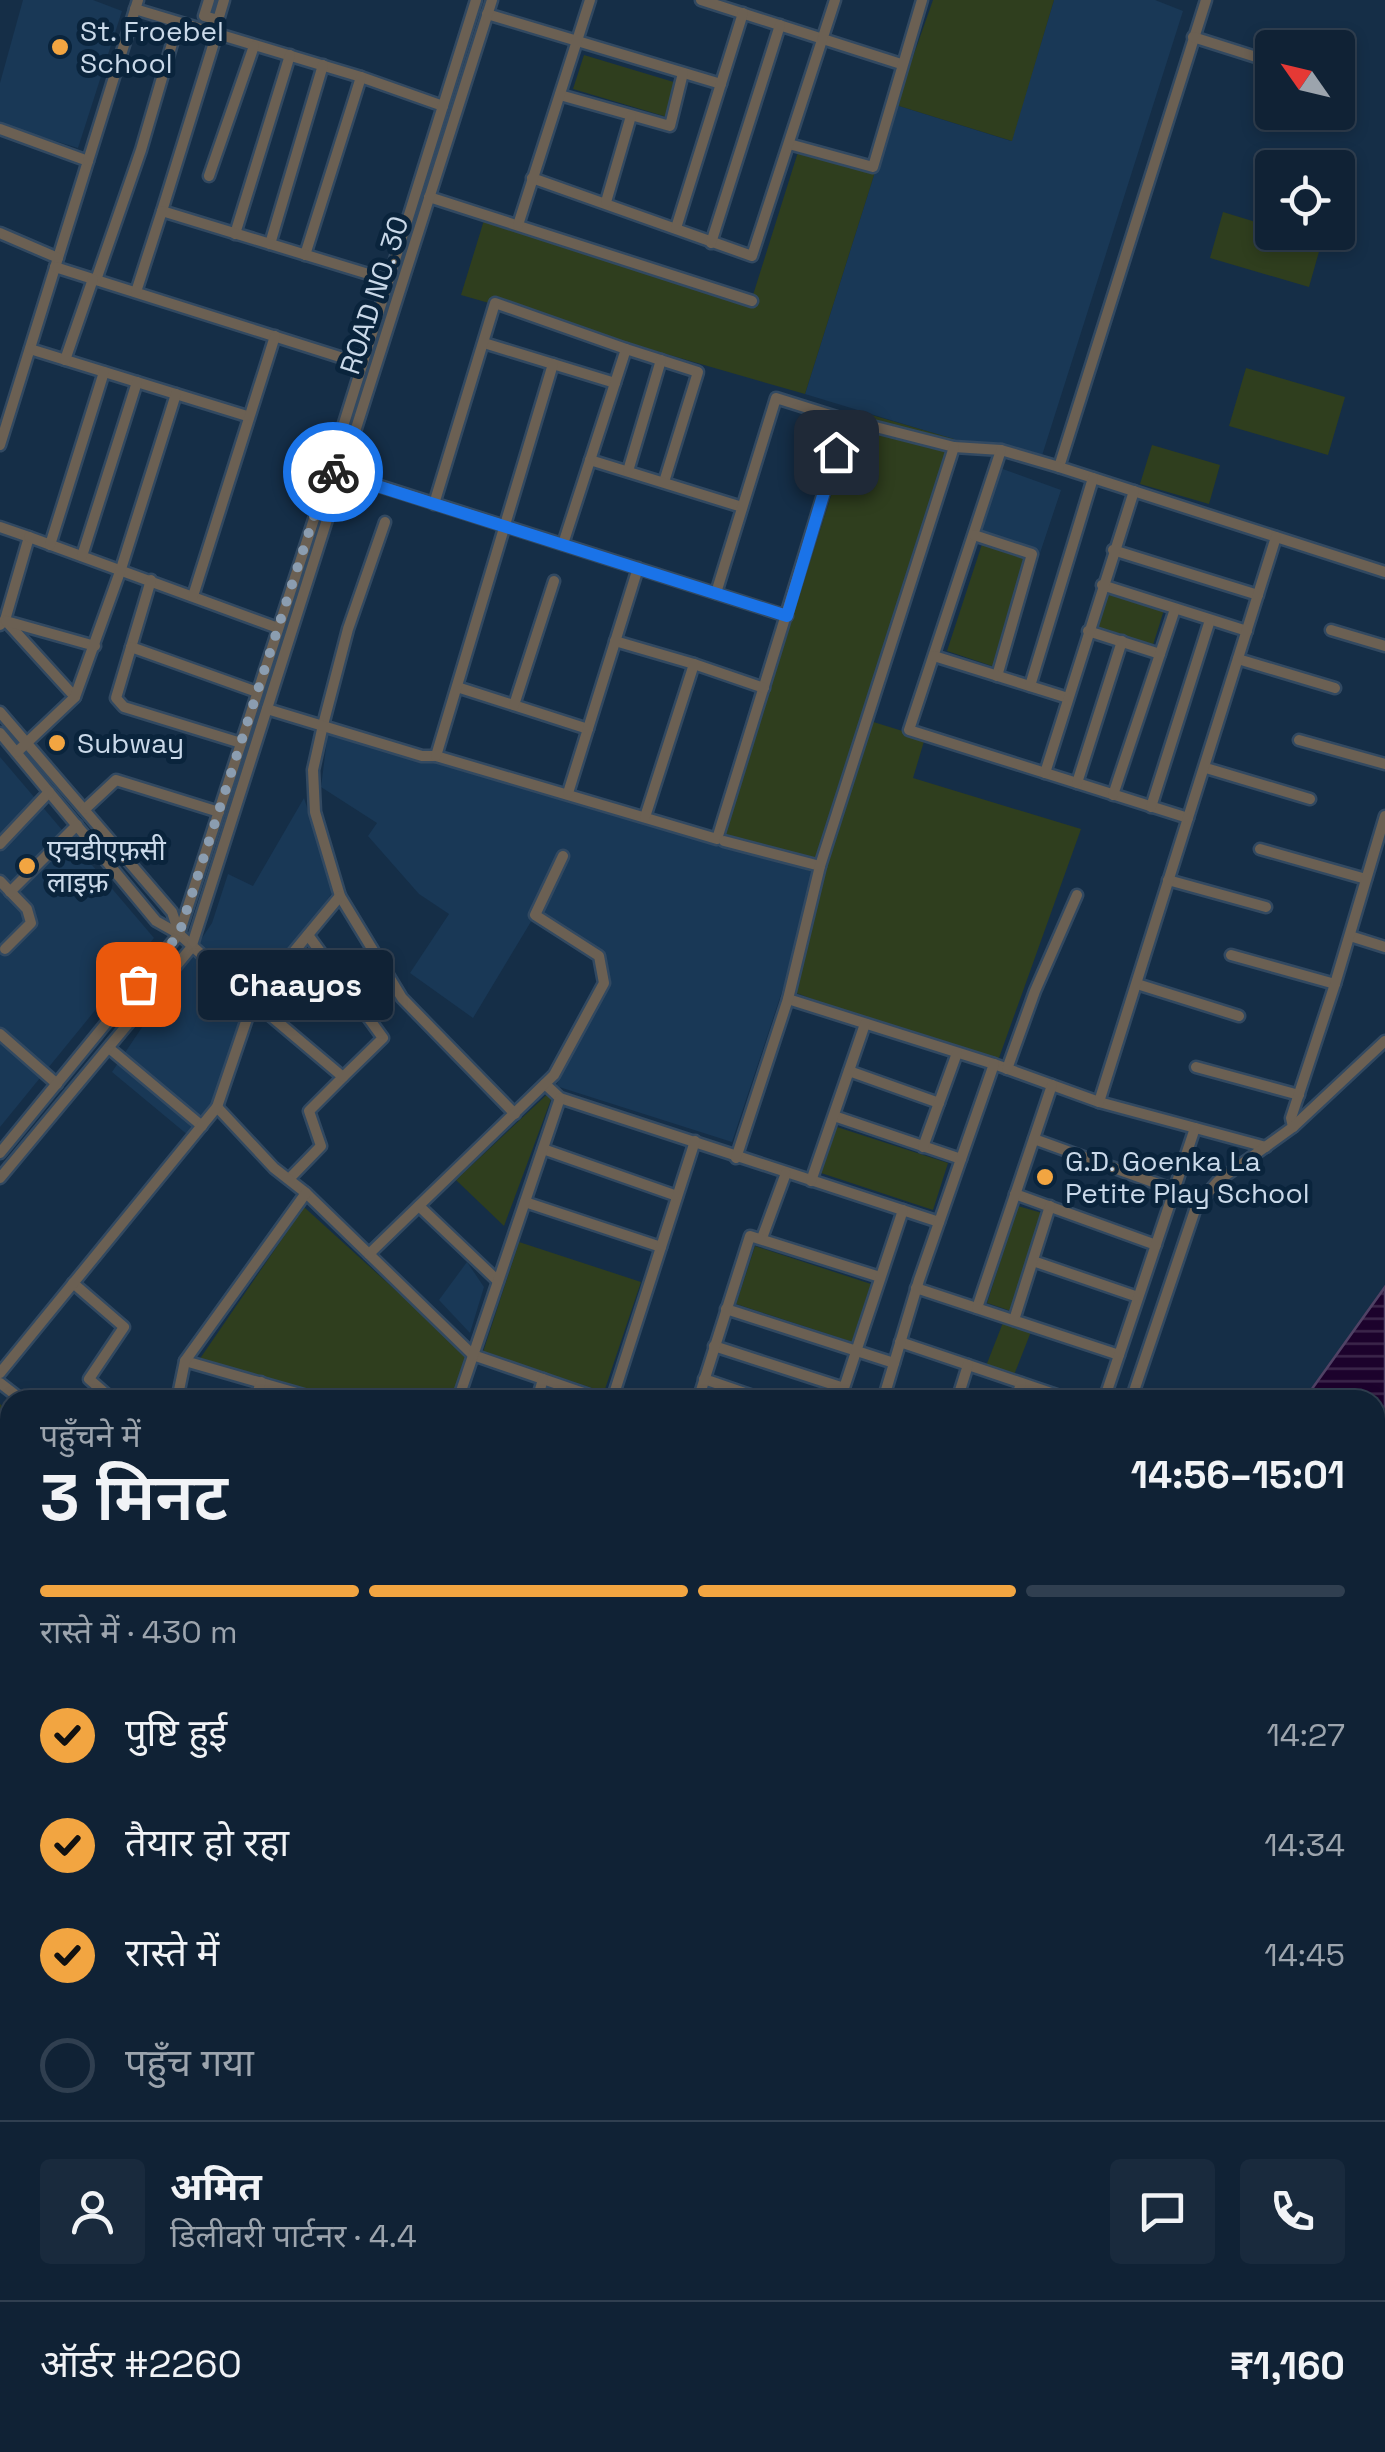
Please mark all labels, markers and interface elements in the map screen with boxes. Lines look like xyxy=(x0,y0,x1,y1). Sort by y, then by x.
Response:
place label: St. Froebel School xyxy=(80,13,224,81)
north arrow xyxy=(1255,30,1355,130)
map controls xyxy=(1255,30,1355,250)
marker: St. Froebel School xyxy=(49,36,71,58)
button: locate xyxy=(1255,150,1355,250)
street label: ROAD NO. 30 xyxy=(331,211,417,379)
pin xyxy=(794,410,879,495)
courier xyxy=(283,422,383,522)
icon: home xyxy=(809,425,864,480)
icon: bike xyxy=(306,445,361,500)
place label: Subway xyxy=(77,725,184,761)
marker: Subway xyxy=(46,732,68,754)
place label: एचडीएफ़सी लाइफ़ xyxy=(47,832,166,900)
marker: एचडीएफ़सी लाइफ़ xyxy=(16,855,38,877)
pin xyxy=(96,942,181,1027)
callout: Chaayos xyxy=(198,949,393,1019)
icon: bag xyxy=(111,957,166,1012)
text: Chaayos xyxy=(229,965,362,1005)
place label: G.D. Goenka La Petite Play School xyxy=(1065,1143,1310,1211)
marker: G.D. Goenka La Petite Play School xyxy=(1034,1166,1056,1188)
text: पहुँचने में xyxy=(40,1416,141,1456)
text: 14:56–15:01 xyxy=(1131,1451,1345,1499)
text: 3 मिनट xyxy=(40,1456,228,1539)
text: रास्ते में · 430 m xyxy=(40,1612,237,1652)
icon: check xyxy=(40,1708,95,1763)
text: पुष्टि हुई xyxy=(125,1709,227,1757)
text: 14:27 xyxy=(1266,1715,1345,1755)
icon: check xyxy=(40,1818,95,1873)
text: तैयार हो रहा xyxy=(125,1819,289,1867)
text: 14:34 xyxy=(1264,1825,1345,1865)
icon: check xyxy=(40,1928,95,1983)
text: रास्ते में xyxy=(125,1929,219,1977)
text: 14:45 xyxy=(1264,1935,1345,1975)
text: पहुँच गया xyxy=(125,2039,254,2087)
button: person xyxy=(40,2159,145,2264)
button: chat xyxy=(1110,2159,1215,2264)
button: phone xyxy=(1240,2159,1345,2264)
text: अमित xyxy=(170,2163,262,2211)
text: डिलीवरी पार्टनर · 4.4 xyxy=(170,2216,417,2256)
text: ऑर्डर #2260 xyxy=(40,2340,242,2388)
text: ₹1,160 xyxy=(1230,2342,1345,2390)

